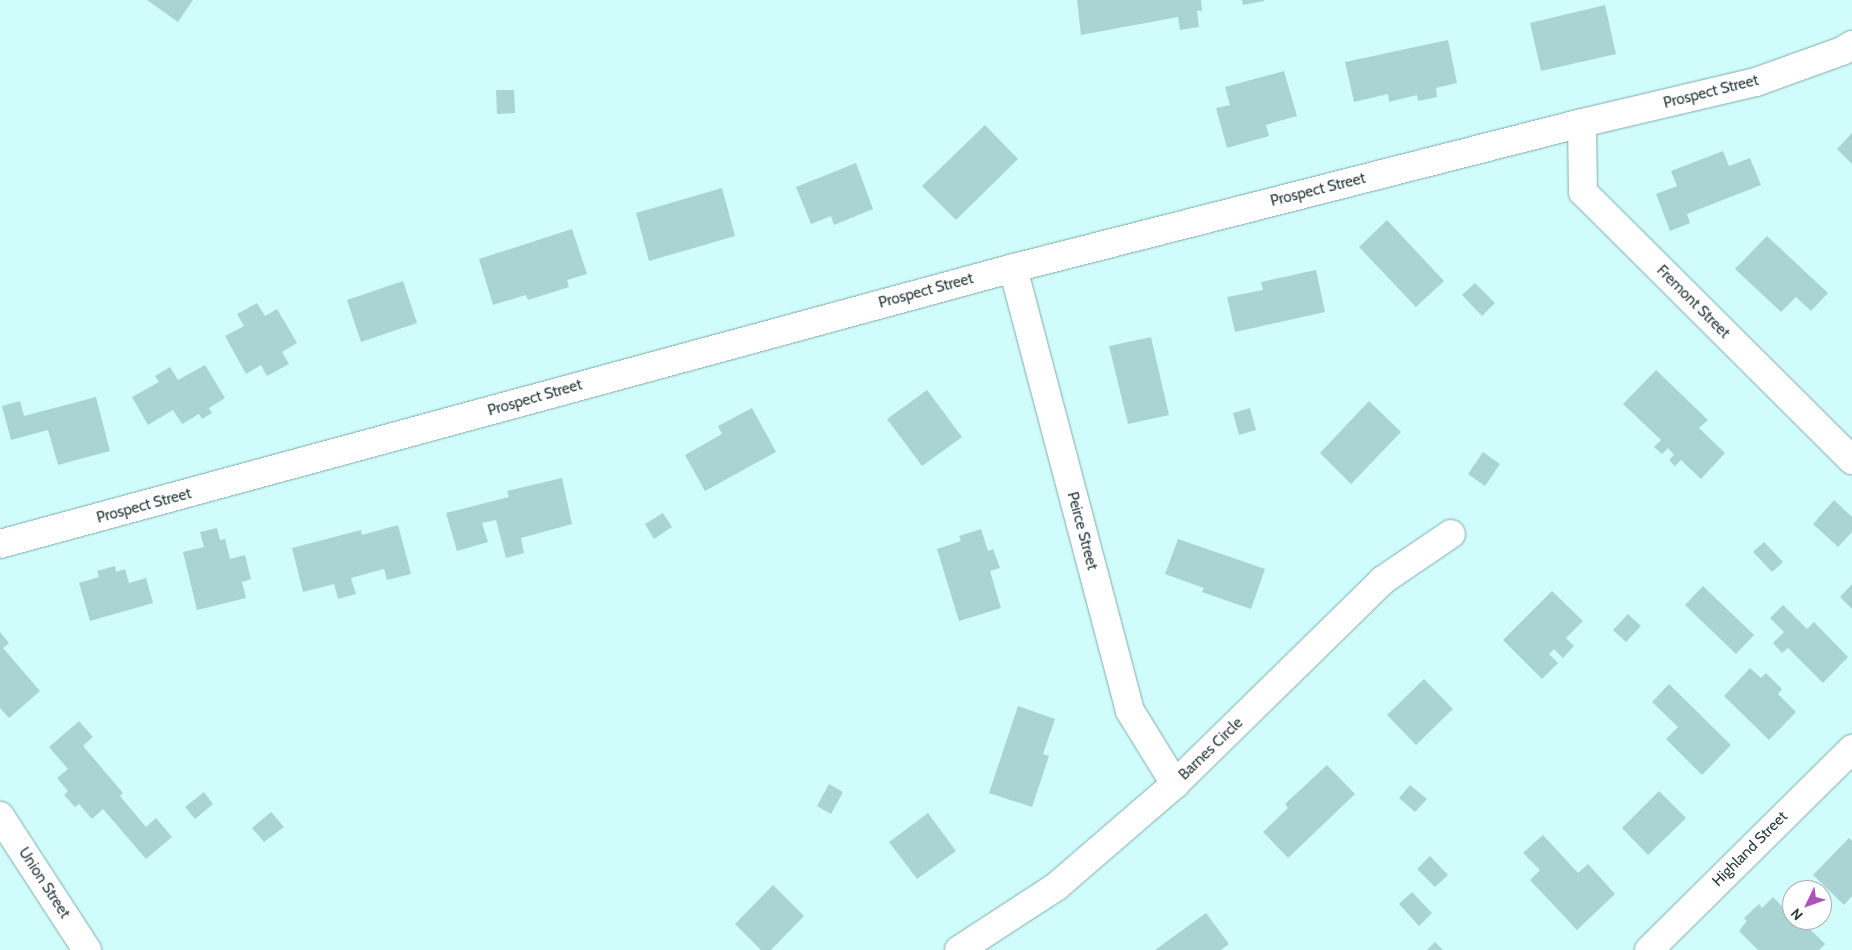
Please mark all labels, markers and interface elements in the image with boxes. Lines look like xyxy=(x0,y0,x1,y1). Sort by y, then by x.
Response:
street label: Prospect Street xyxy=(1662,71,1760,113)
street label: Prospect Street xyxy=(1269,169,1367,211)
street label: Fremont Street xyxy=(1653,262,1733,342)
street label: Prospect Street xyxy=(877,270,975,312)
street label: Prospect Street xyxy=(486,376,584,420)
street label: Prospect Street xyxy=(95,485,193,527)
street label: Peirce Street xyxy=(1063,490,1101,572)
street label: Barnes Circle xyxy=(1175,714,1247,784)
street label: Highland Street xyxy=(1709,808,1791,890)
street label: Union Street xyxy=(14,844,74,922)
north arrow xyxy=(1782,880,1832,930)
text: N xyxy=(1787,905,1807,924)

